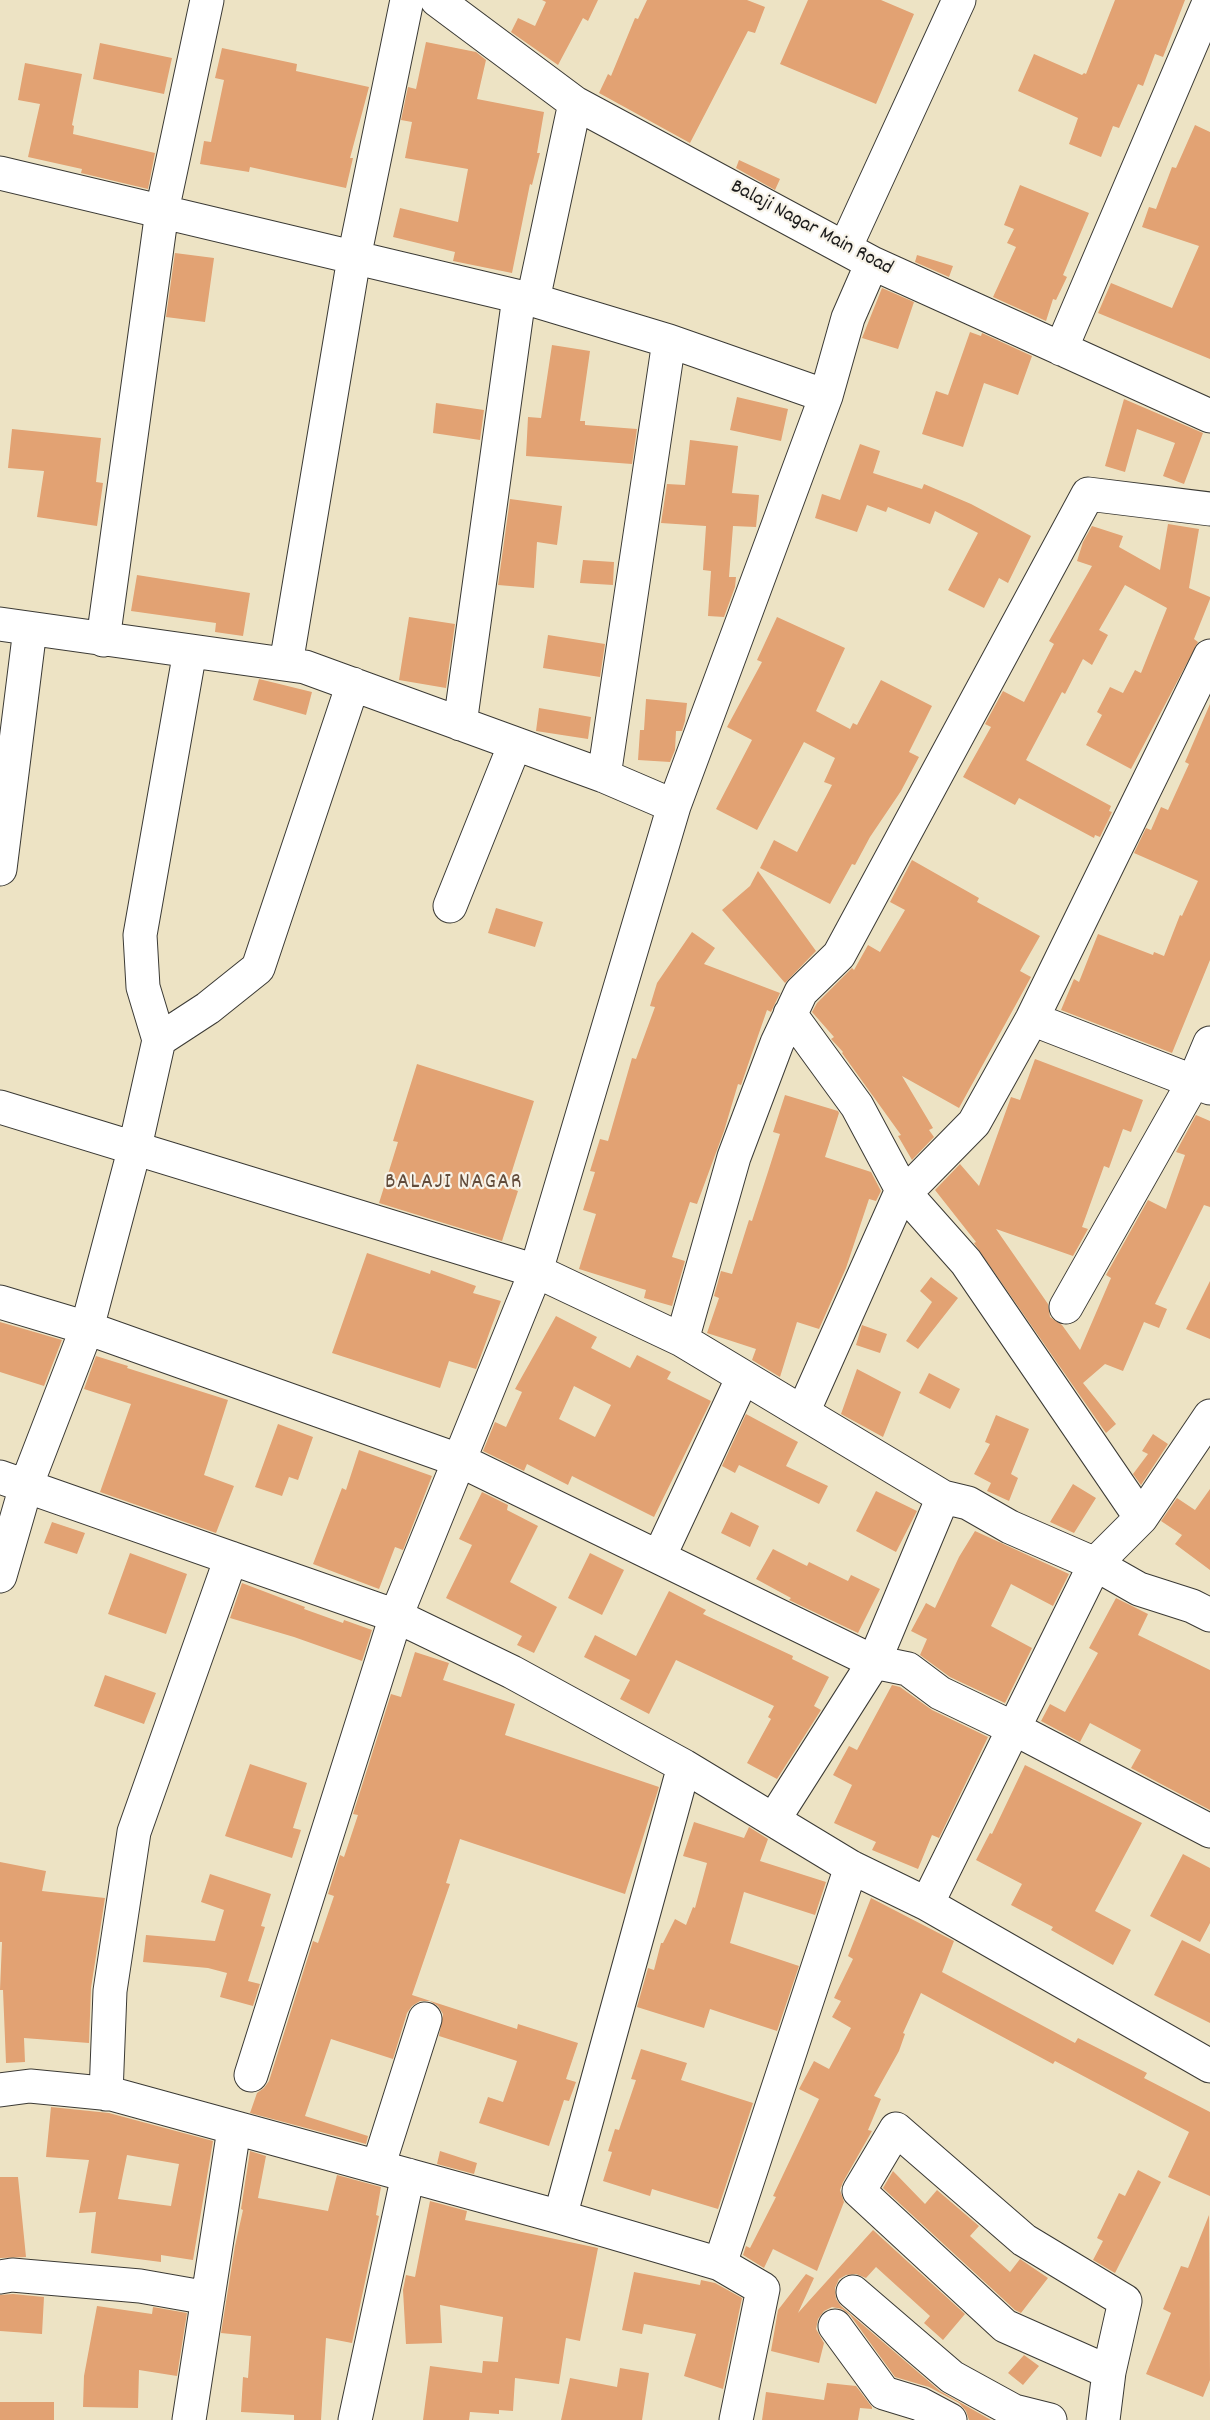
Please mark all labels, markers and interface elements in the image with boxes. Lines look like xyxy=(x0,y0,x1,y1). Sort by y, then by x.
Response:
street label: Balaji Nagar Main Road xyxy=(725,176,897,282)
district label: BALAJI NAGAR xyxy=(385,1171,523,1197)

